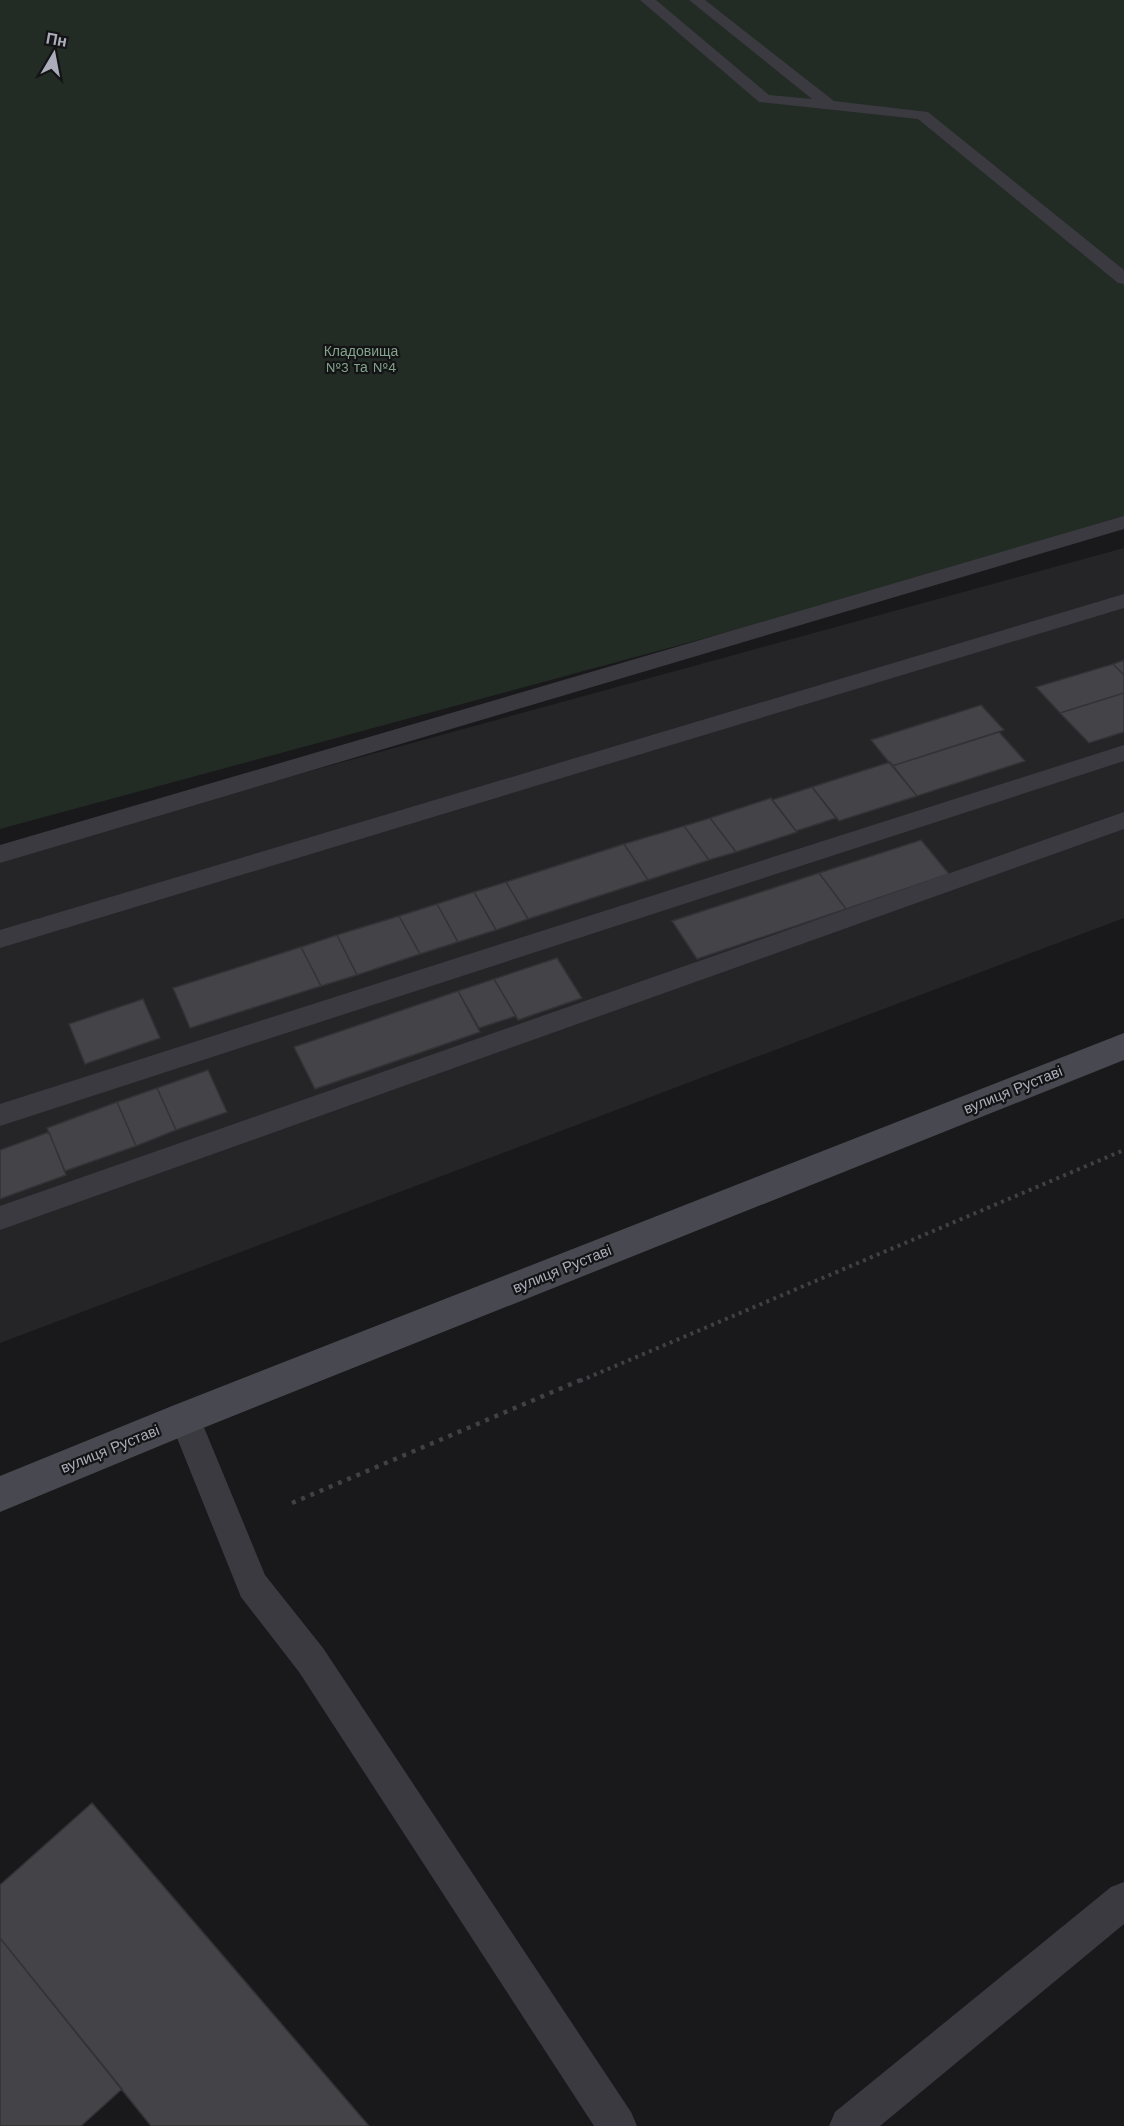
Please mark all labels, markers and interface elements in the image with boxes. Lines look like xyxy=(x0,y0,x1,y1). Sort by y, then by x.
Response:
north arrow xyxy=(24,24,84,84)
text: Пн xyxy=(44,29,69,51)
park label: Кладовища №3 та №4 xyxy=(324,343,399,375)
street label: вулиця Руставі xyxy=(961,1062,1065,1118)
street label: вулиця Руставі xyxy=(510,1241,614,1297)
street label: вулиця Руставі xyxy=(58,1421,162,1477)

